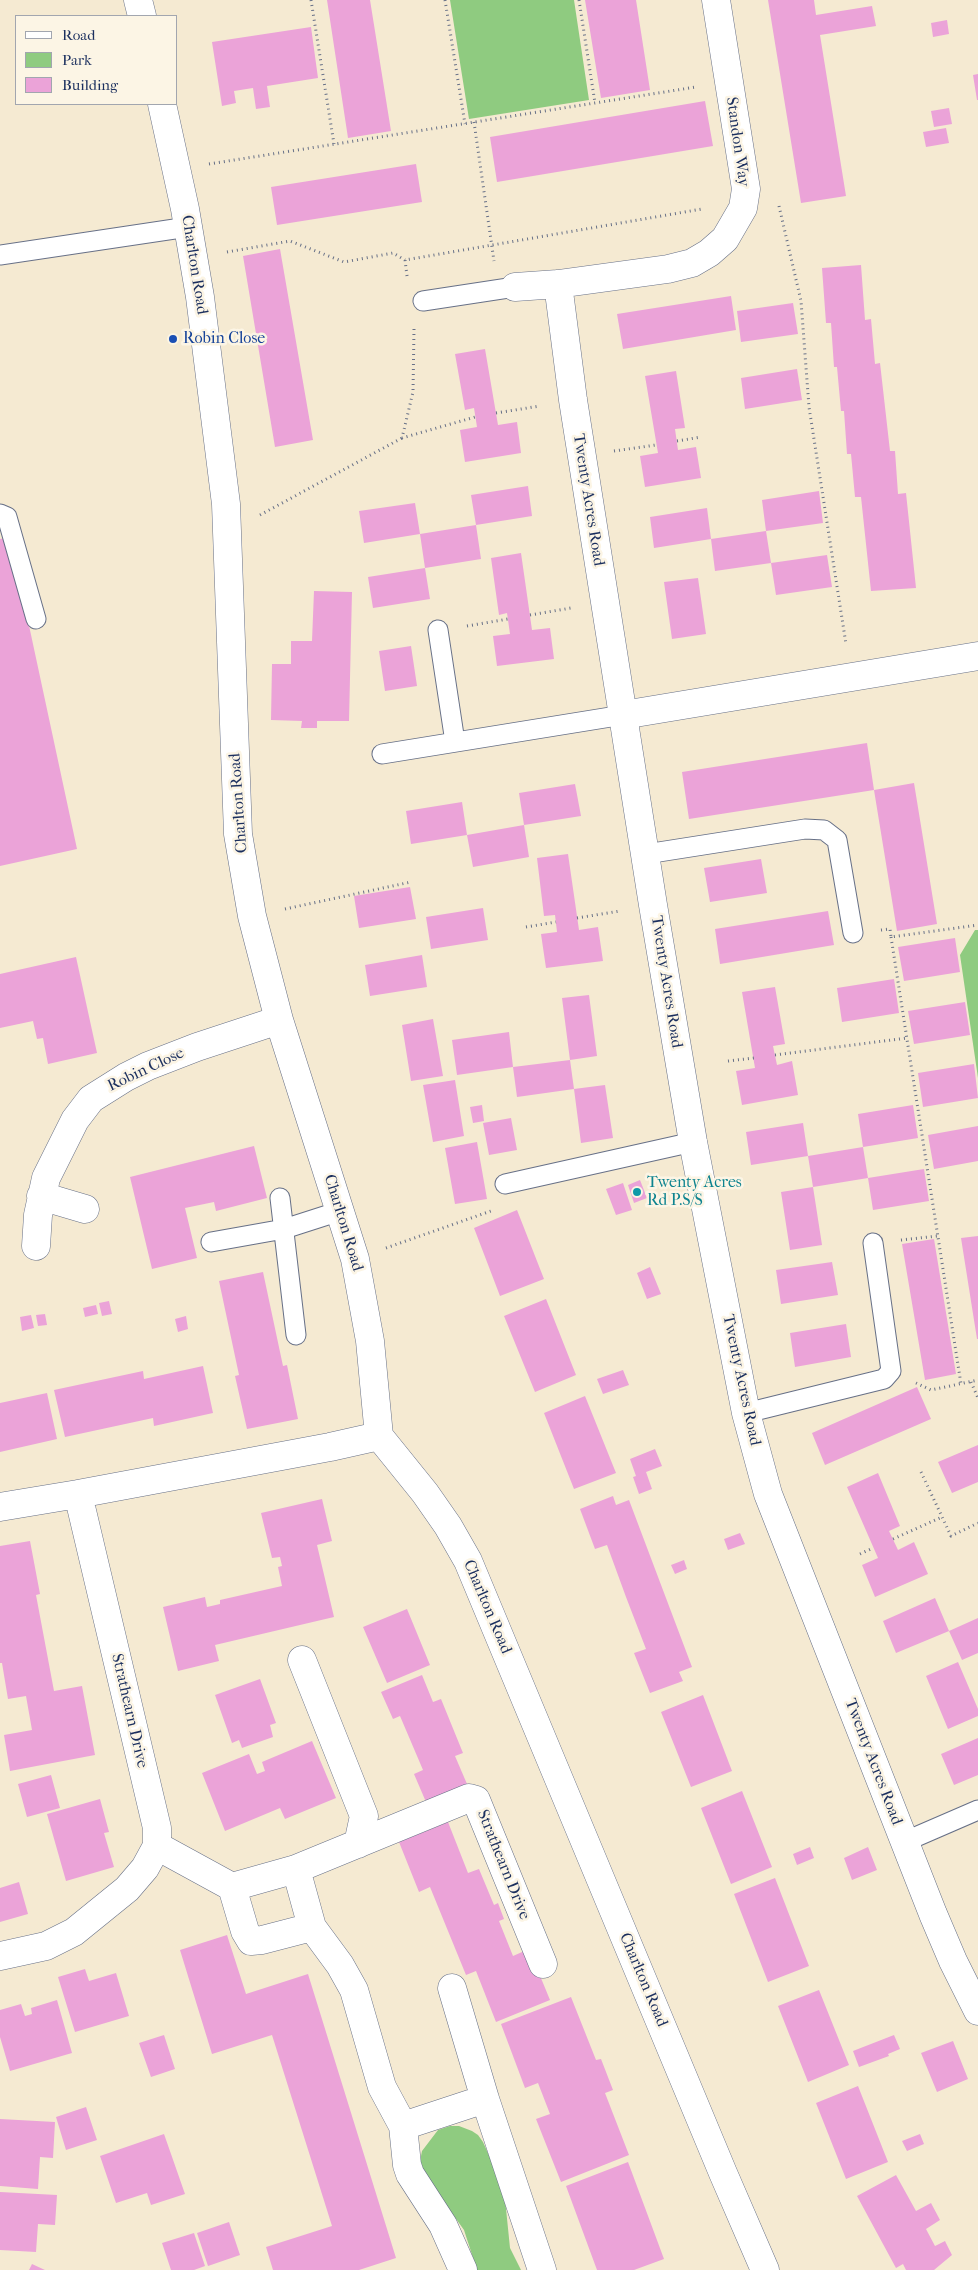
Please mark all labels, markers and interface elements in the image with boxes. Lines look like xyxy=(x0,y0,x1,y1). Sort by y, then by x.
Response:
legend xyxy=(15,15,178,105)
text: Road xyxy=(62,26,95,44)
text: Park xyxy=(62,51,92,69)
text: Building xyxy=(62,76,118,94)
street label: Standon Way xyxy=(721,96,753,188)
street label: Charlton Road xyxy=(177,214,211,316)
place label: Robin Close xyxy=(183,329,265,349)
marker: Robin Close xyxy=(167,333,179,345)
street label: Twenty Acres Road xyxy=(568,432,608,568)
street label: Charlton Road xyxy=(226,752,252,854)
street label: Twenty Acres Road xyxy=(646,914,686,1050)
street label: Robin Close xyxy=(105,1044,187,1096)
street label: Charlton Road xyxy=(319,1172,367,1274)
place label: Twenty Acres Rd P.S/S xyxy=(647,1173,742,1211)
marker: Twenty Acres Rd P.S/S xyxy=(631,1186,643,1198)
street label: Twenty Acres Road xyxy=(718,1313,764,1447)
street label: Charlton Road xyxy=(459,1557,515,1657)
street label: Strathearn Drive xyxy=(107,1652,151,1770)
street label: Twenty Acres Road xyxy=(840,1696,906,1828)
street label: Strathearn Drive xyxy=(472,1807,534,1923)
street label: Charlton Road xyxy=(615,1930,671,2030)

